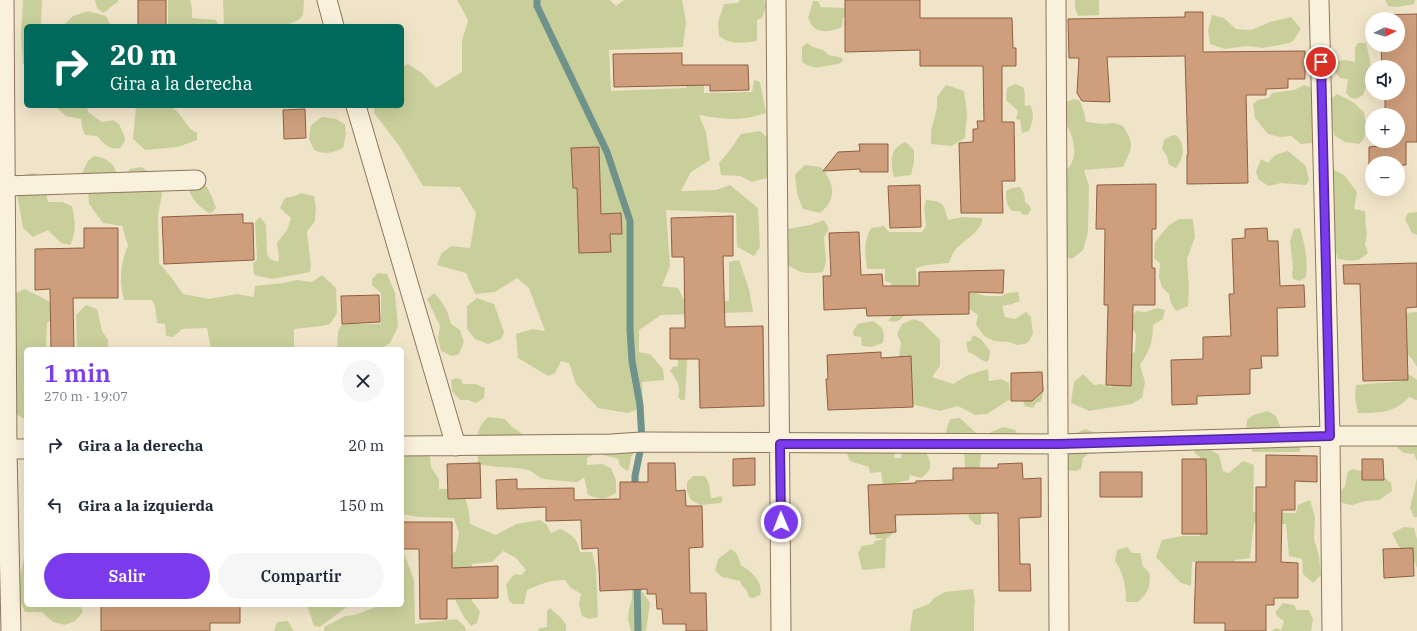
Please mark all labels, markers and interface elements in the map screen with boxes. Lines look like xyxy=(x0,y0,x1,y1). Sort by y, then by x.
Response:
north arrow xyxy=(1365,12,1405,52)
map controls xyxy=(1365,12,1405,196)
text: 20 m xyxy=(110,36,177,73)
icon: right xyxy=(44,40,96,92)
pin xyxy=(1304,45,1338,79)
icon: arrive xyxy=(1310,51,1332,73)
button: sound xyxy=(1365,60,1405,100)
text: Gira a la derecha xyxy=(110,72,253,95)
button: + xyxy=(1365,108,1405,148)
button: − xyxy=(1365,156,1405,196)
text: 1 min xyxy=(44,357,111,389)
button: close xyxy=(342,360,384,402)
text: 270 m · 19:07 xyxy=(44,388,128,405)
icon: right xyxy=(44,434,66,456)
text: Gira a la derecha xyxy=(78,436,203,455)
text: 20 m xyxy=(348,436,384,455)
icon: left xyxy=(44,494,66,516)
text: Gira a la izquierda xyxy=(78,496,214,515)
text: 150 m xyxy=(339,496,384,515)
position arrow xyxy=(760,501,802,543)
button: Salir xyxy=(44,553,210,599)
button: Compartir xyxy=(218,553,384,599)

